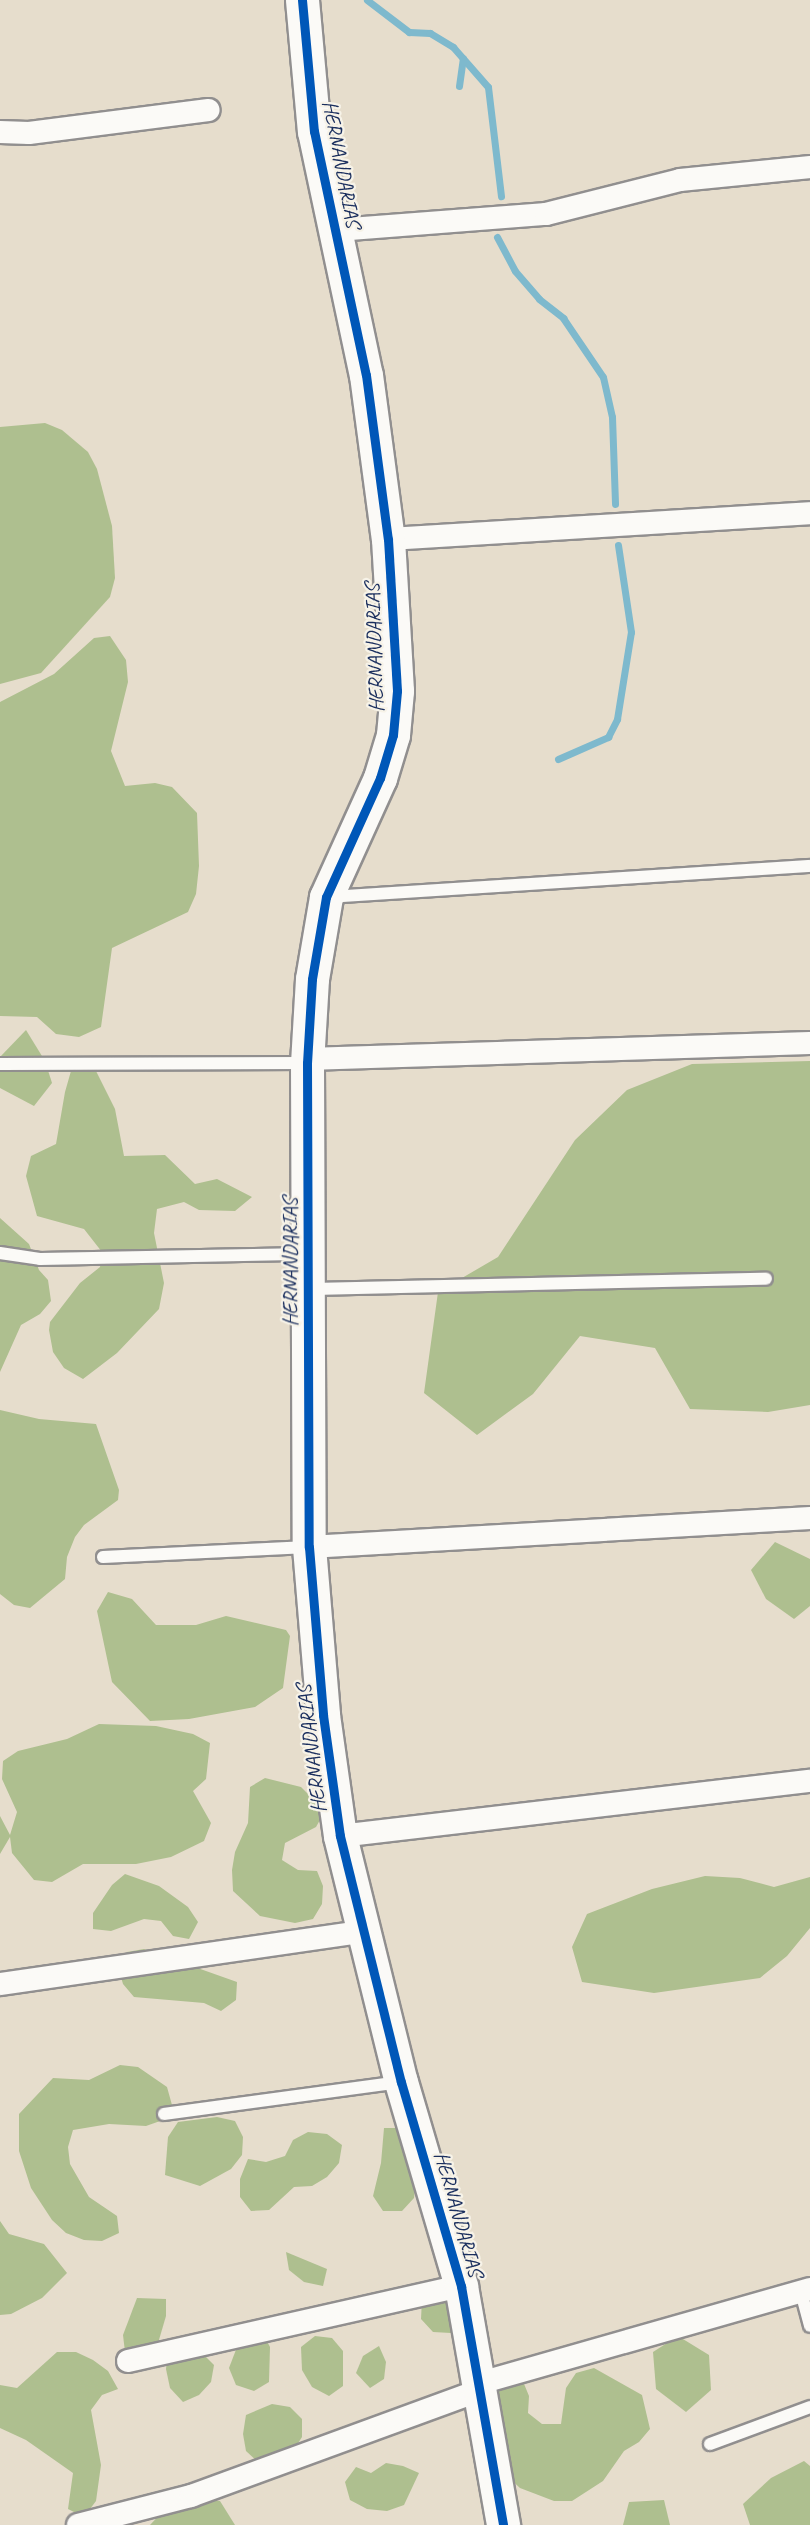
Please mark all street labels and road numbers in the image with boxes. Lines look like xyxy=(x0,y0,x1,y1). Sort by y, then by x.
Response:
street label: HERNANDARIAS xyxy=(317,98,367,230)
street label: HERNANDARIAS xyxy=(359,583,389,713)
street label: HERNANDARIAS xyxy=(277,1198,303,1326)
street label: HERNANDARIAS xyxy=(291,1684,331,1814)
street label: HERNANDARIAS xyxy=(429,2149,489,2279)

